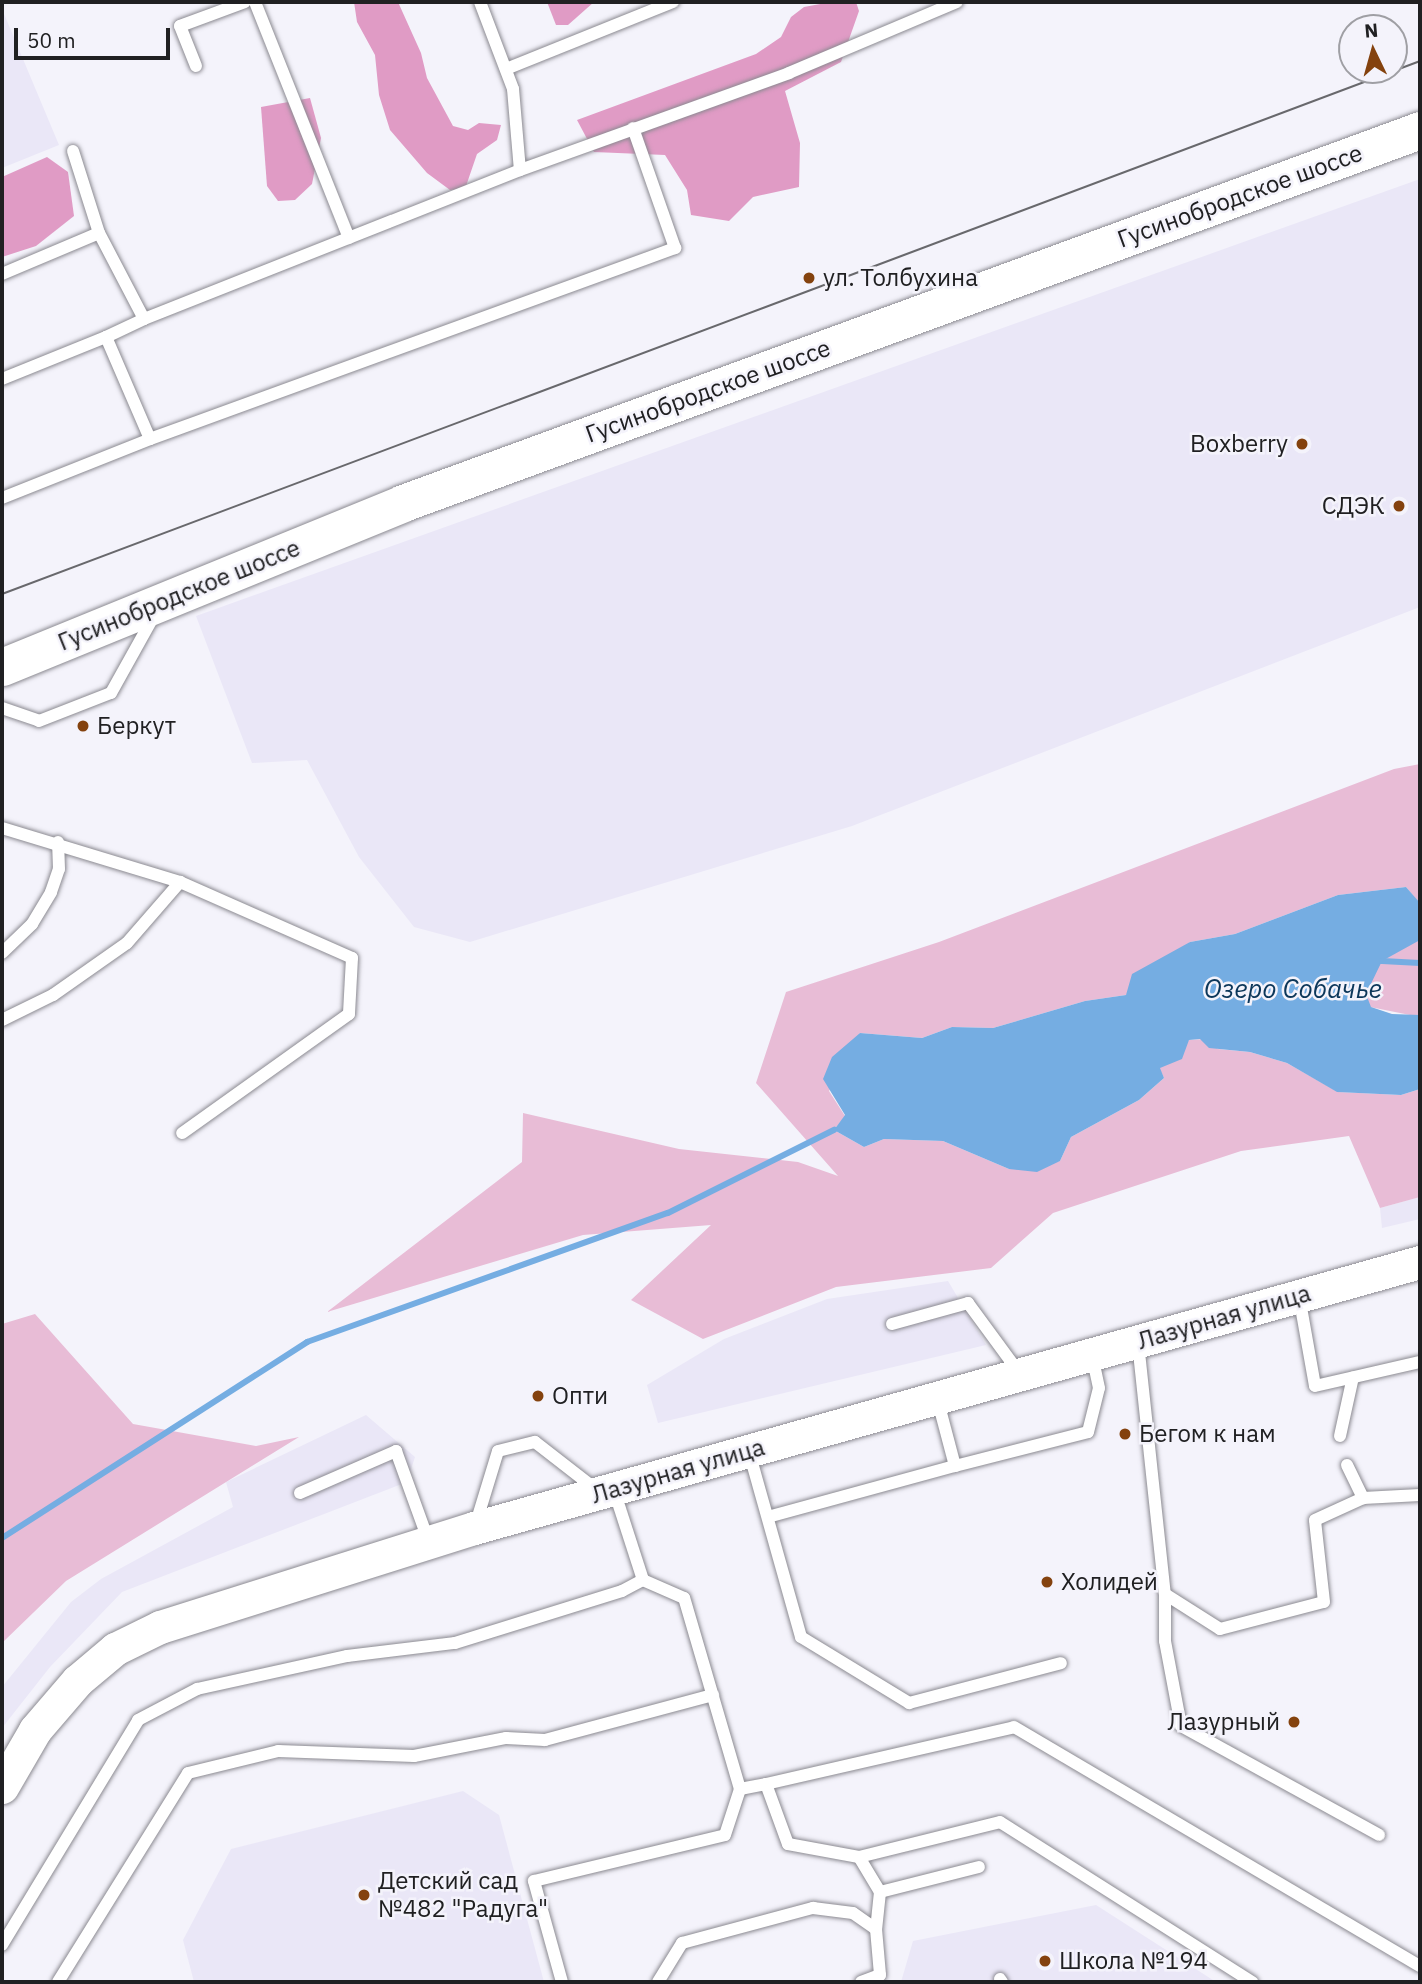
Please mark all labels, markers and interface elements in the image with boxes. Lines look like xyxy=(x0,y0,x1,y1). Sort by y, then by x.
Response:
scale bar xyxy=(18,14,173,58)
north arrow xyxy=(1338,14,1408,84)
text: N xyxy=(1363,18,1379,43)
text: 50 m xyxy=(27,26,76,54)
street label: Гусинобродское шоссе xyxy=(1114,138,1366,254)
place label: ул. Толбухина xyxy=(823,264,978,292)
marker: ул. Толбухина xyxy=(801,270,817,286)
street label: Гусинобродское шоссе xyxy=(582,333,834,449)
place label: Boxberry xyxy=(1190,430,1288,458)
marker: Boxberry xyxy=(1294,436,1310,452)
place label: СДЭК xyxy=(1322,492,1385,520)
marker: СДЭК xyxy=(1391,498,1407,514)
street label: Гусинобродское шоссе xyxy=(54,533,304,657)
place label: Беркут xyxy=(97,712,176,740)
marker: Беркут xyxy=(75,718,91,734)
water label: Озеро Собачье xyxy=(1204,973,1382,1005)
street label: Лазурная улица xyxy=(1134,1279,1314,1355)
place label: Опти xyxy=(552,1382,608,1410)
marker: Опти xyxy=(530,1388,546,1404)
place label: Бегом к нам xyxy=(1139,1420,1276,1448)
marker: Бегом к нам xyxy=(1117,1426,1133,1442)
street label: Лазурная улица xyxy=(588,1433,768,1509)
place label: Холидей xyxy=(1061,1568,1158,1596)
marker: Холидей xyxy=(1039,1574,1055,1590)
place label: Лазурный xyxy=(1167,1708,1280,1736)
marker: Лазурный xyxy=(1286,1714,1302,1730)
place label: Детский сад №482 "Радуга" xyxy=(378,1867,548,1923)
marker: Детский сад №482 "Радуга" xyxy=(356,1887,372,1903)
place label: Школа №194 xyxy=(1059,1947,1208,1975)
marker: Школа №194 xyxy=(1037,1953,1053,1969)

